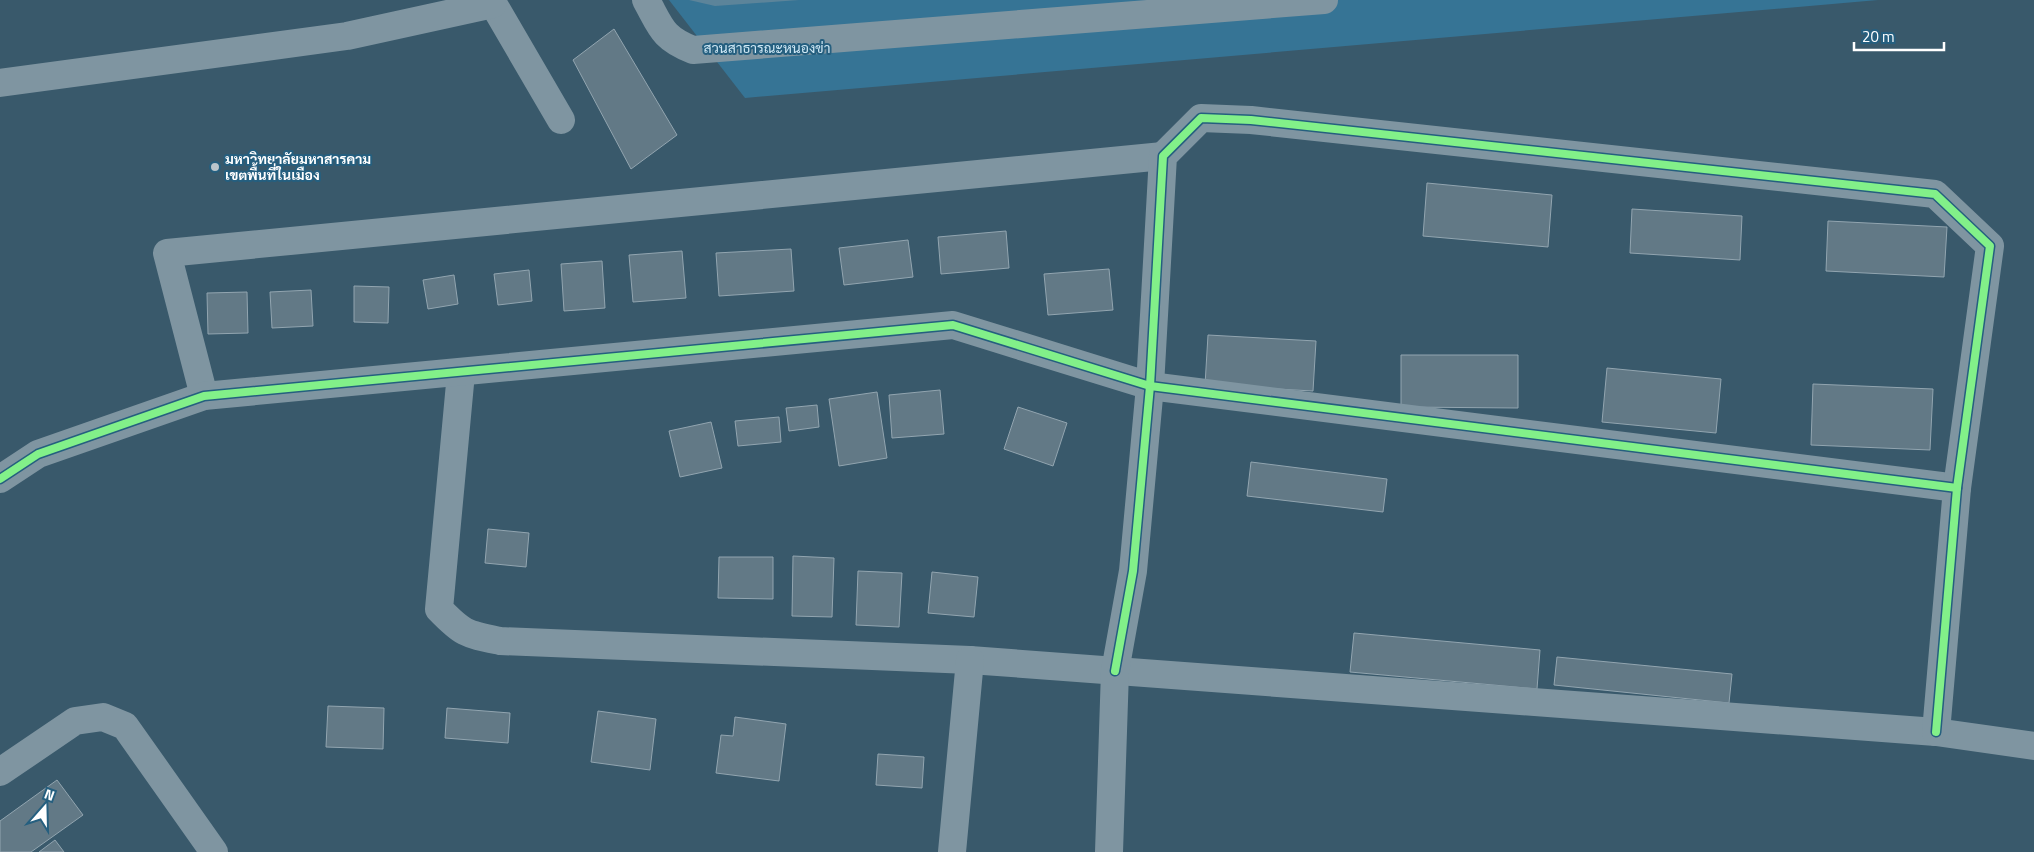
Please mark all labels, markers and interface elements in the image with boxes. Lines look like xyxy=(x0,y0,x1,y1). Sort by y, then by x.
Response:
scale bar xyxy=(1854,20,1944,52)
text: 20 m xyxy=(1862,25,1895,48)
park label: สวนสาธารณะหนองข่า xyxy=(704,37,830,58)
place label: มหาวิทยาลัยมหาสารคาม เขตพื้นที่ในเมือง xyxy=(225,148,371,185)
marker: มหาวิทยาลัยมหาสารคาม เขตพื้นที่ในเมือง xyxy=(209,161,221,173)
north arrow xyxy=(20,782,70,832)
text: N xyxy=(41,783,58,806)

